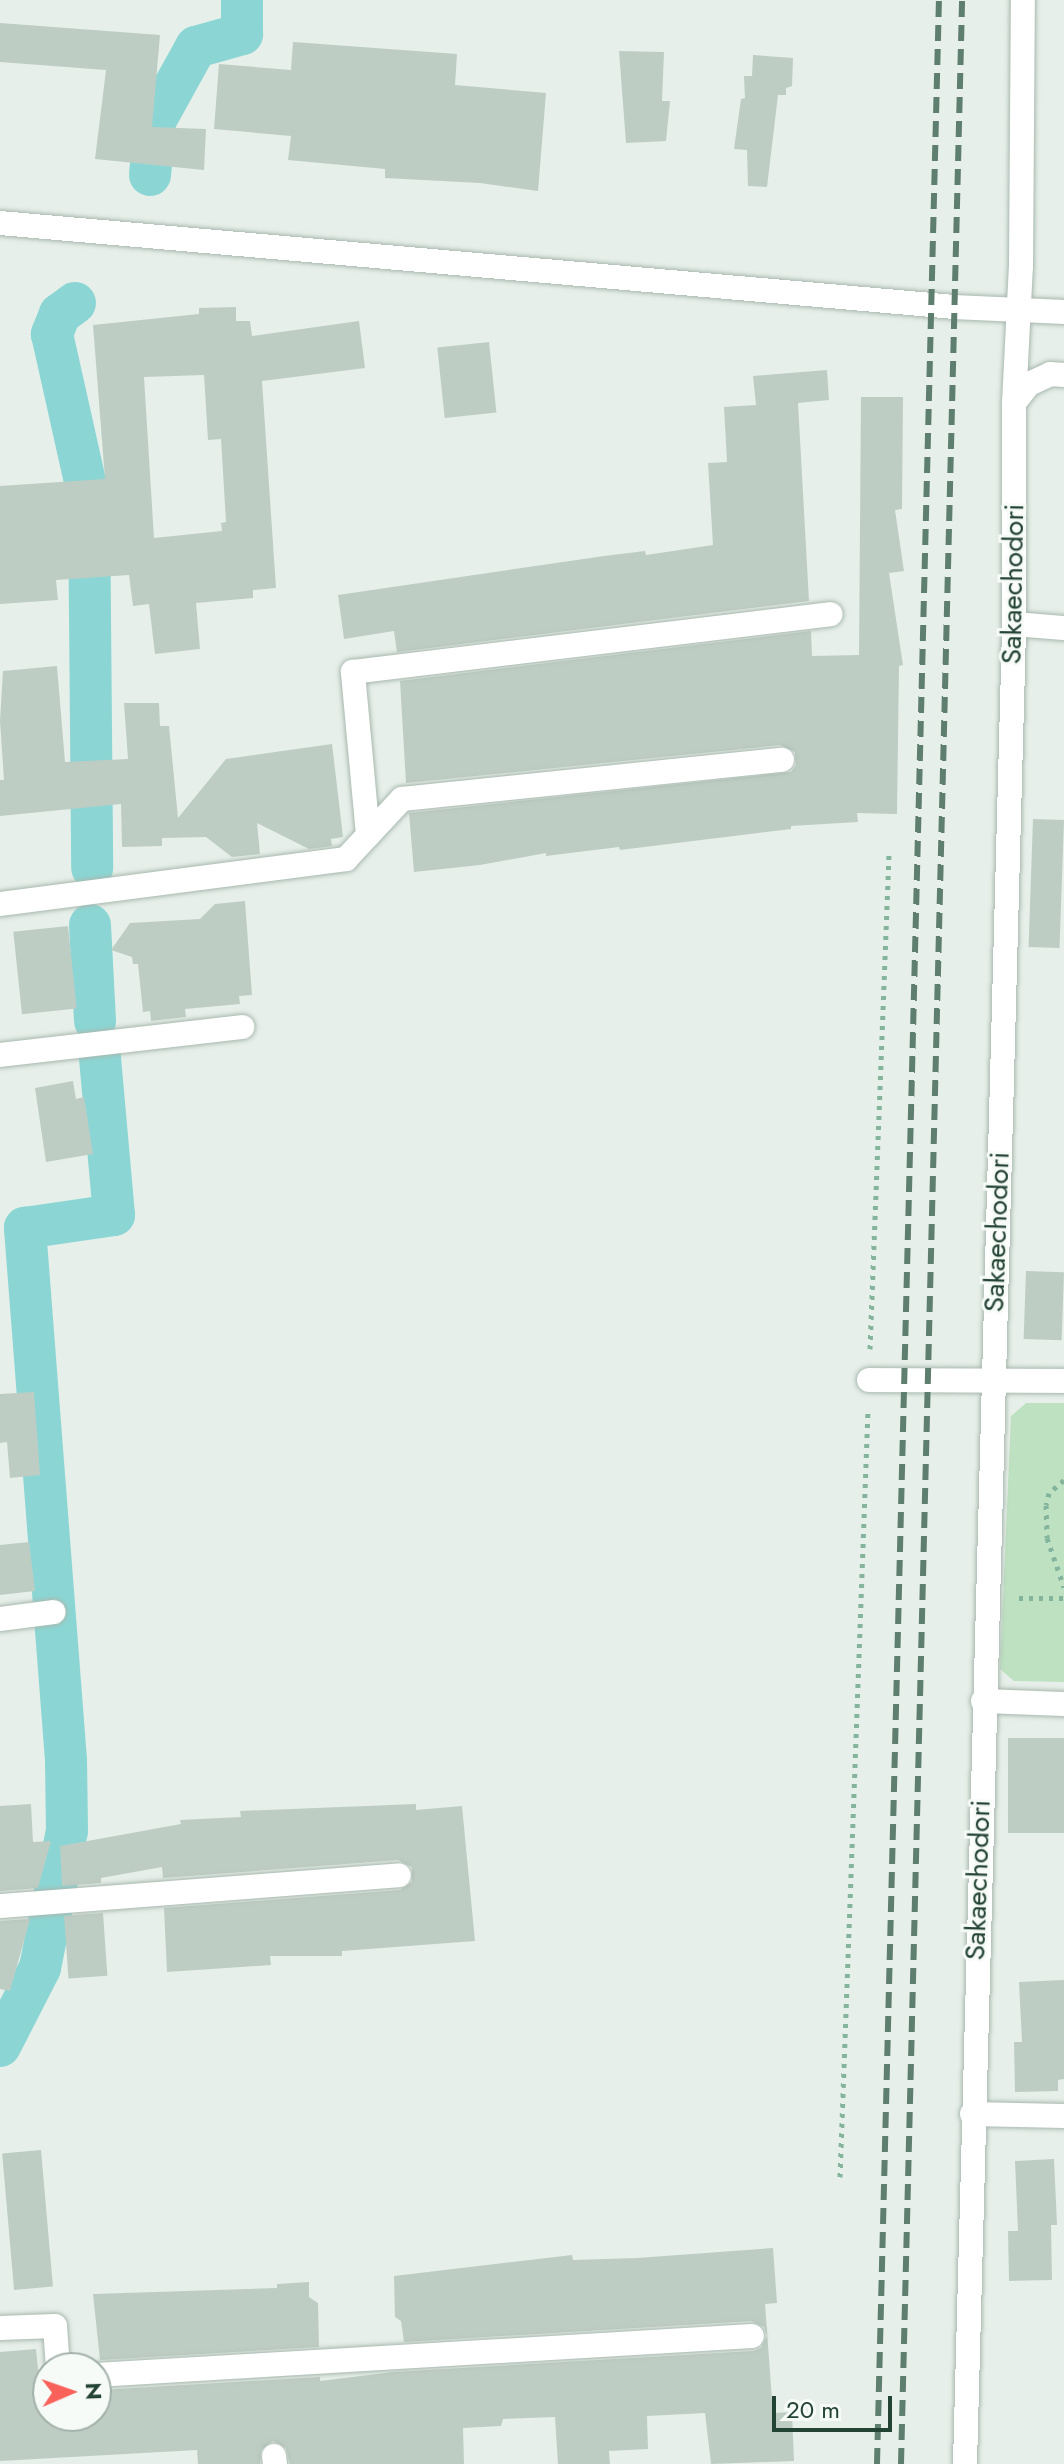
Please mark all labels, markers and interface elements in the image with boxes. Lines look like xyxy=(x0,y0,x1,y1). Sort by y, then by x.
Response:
street label: Sakaechodori xyxy=(995,503,1031,665)
street label: Sakaechodori xyxy=(977,1151,1017,1313)
street label: Sakaechodori xyxy=(958,1799,998,1961)
north arrow xyxy=(32,2352,112,2432)
scale bar xyxy=(776,2380,896,2430)
text: N xyxy=(78,2382,110,2401)
text: 20 m xyxy=(786,2392,840,2427)

